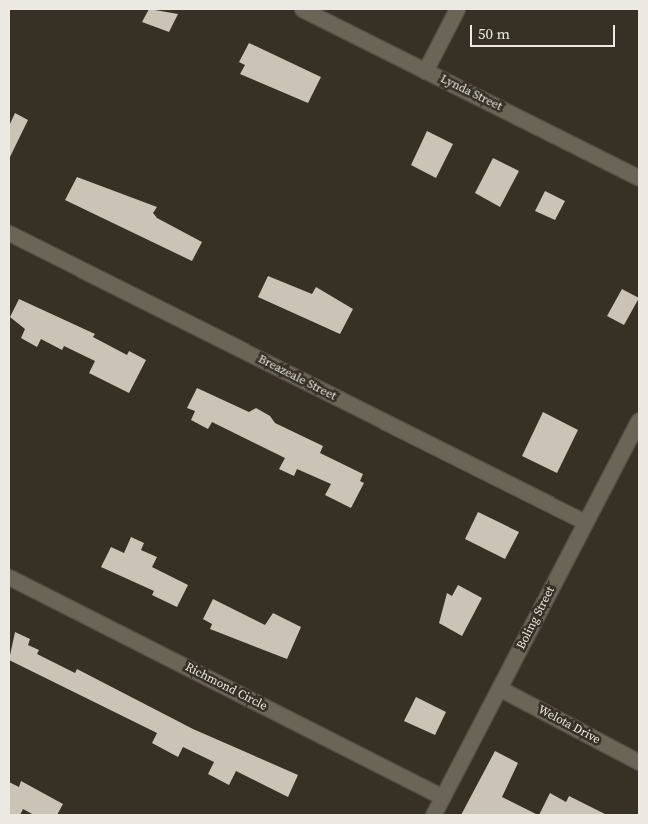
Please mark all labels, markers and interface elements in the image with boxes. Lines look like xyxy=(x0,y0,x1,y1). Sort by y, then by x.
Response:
scale bar xyxy=(473,15,618,47)
text: 50 m xyxy=(478,23,510,44)
street label: Lynda Street xyxy=(438,72,504,114)
street label: Breazeale Street xyxy=(256,352,338,404)
street label: Boling Street xyxy=(514,584,558,652)
street label: Richmond Circle xyxy=(183,660,269,714)
street label: Welota Drive xyxy=(535,703,603,747)

